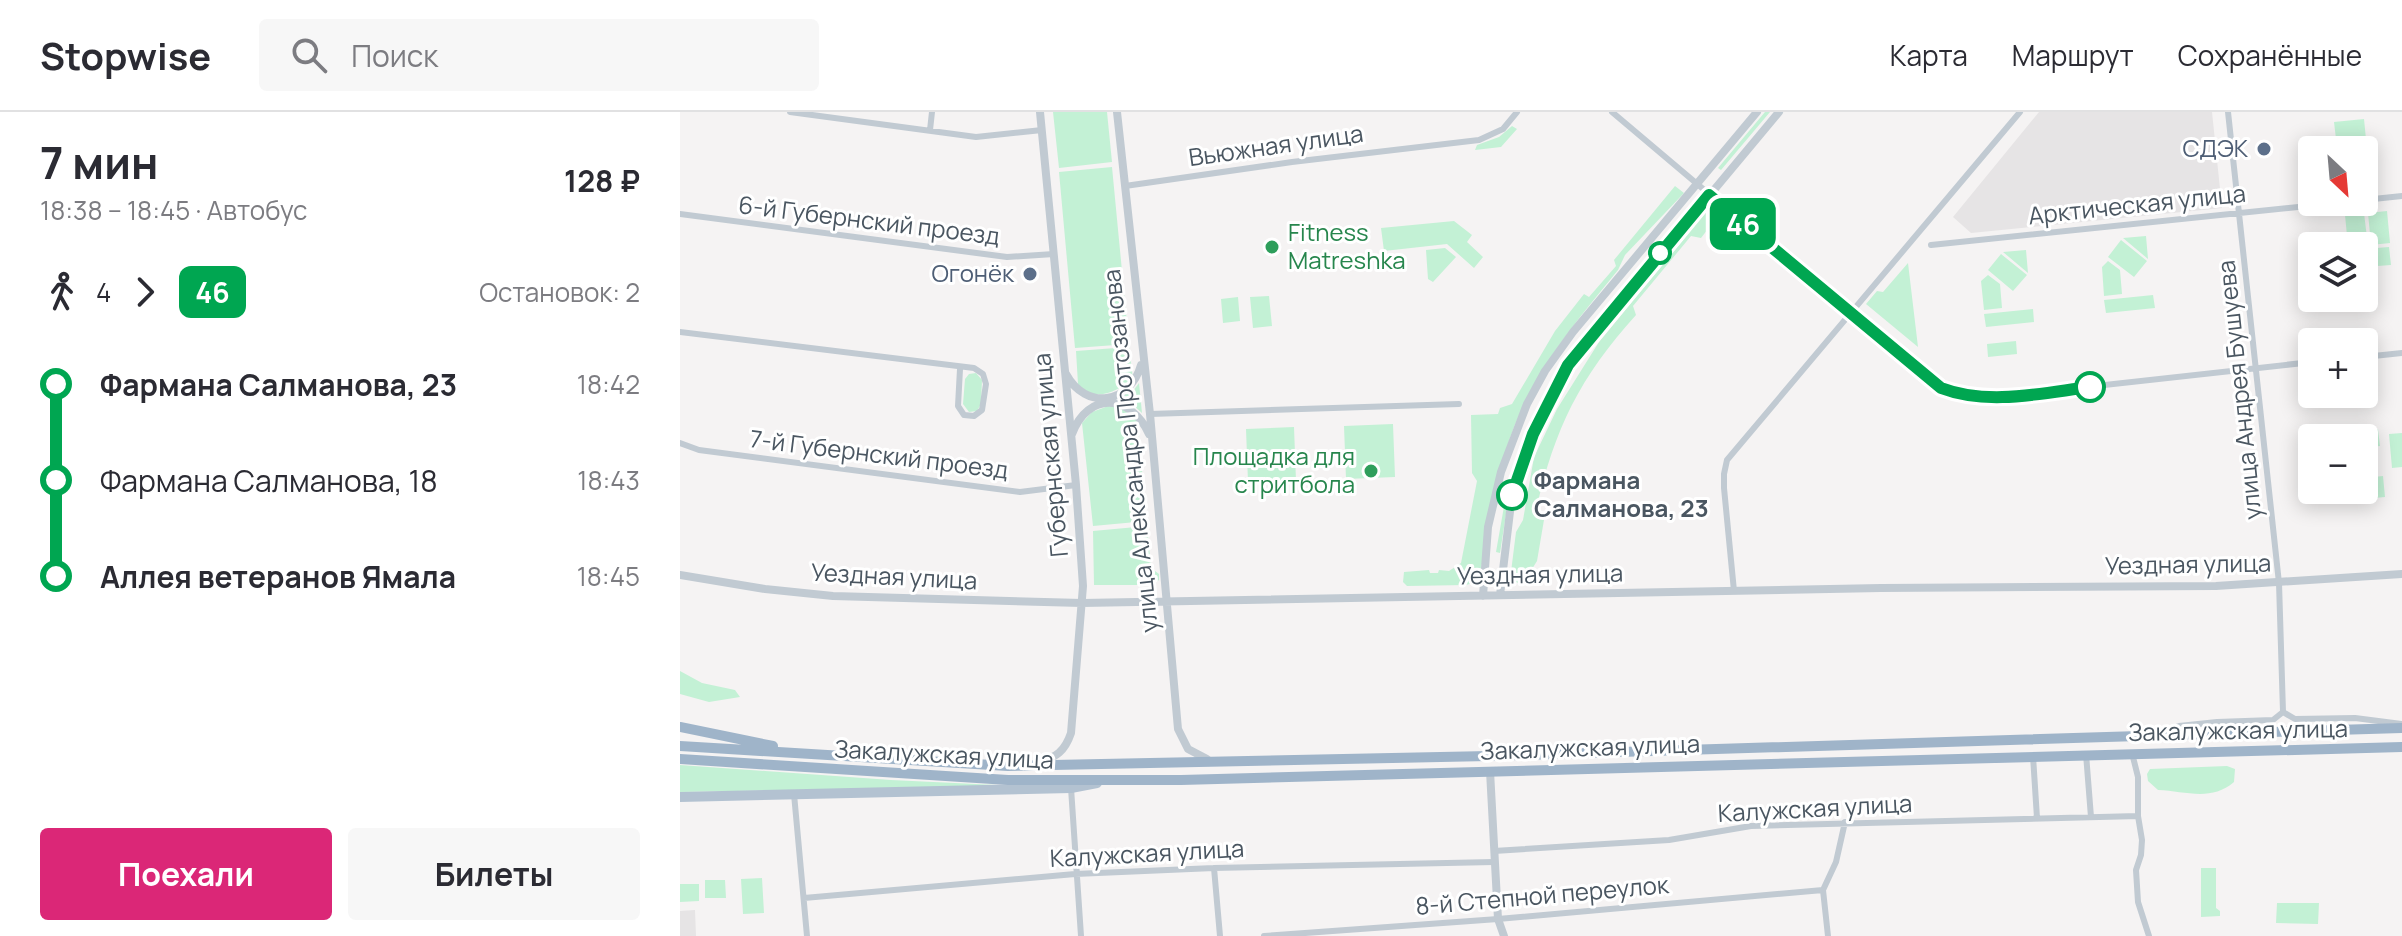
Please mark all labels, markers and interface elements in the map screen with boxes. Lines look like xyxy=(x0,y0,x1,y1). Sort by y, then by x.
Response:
search box xyxy=(259,19,819,91)
text: Stopwise xyxy=(40,29,211,81)
icon: search xyxy=(287,33,331,77)
text: Поиск xyxy=(351,35,438,76)
text: Карта xyxy=(1890,36,1968,74)
text: Маршрут xyxy=(2012,36,2134,74)
text: Сохранённые xyxy=(2178,36,2362,74)
street label: Вьюжная улица xyxy=(1186,116,1365,173)
place label: СДЭК xyxy=(2182,131,2249,164)
text: 7 мин xyxy=(40,132,158,192)
north arrow xyxy=(2298,136,2378,216)
map controls xyxy=(2298,136,2378,504)
marker: СДЭК xyxy=(2255,140,2273,158)
text: 128 ₽ xyxy=(564,160,640,201)
street label: Арктическая улица xyxy=(2026,176,2247,231)
street label: 6-й Губернский проезд xyxy=(737,187,1002,252)
text: 18:38 – 18:45 · Автобус xyxy=(40,192,307,228)
line badge: 46 xyxy=(1707,198,1779,250)
text: 46 xyxy=(1726,205,1760,243)
place label: Fitness Matreshka xyxy=(1288,215,1406,276)
button: layers xyxy=(2298,232,2378,312)
marker: Fitness Matreshka xyxy=(1263,238,1281,256)
unlabelled marker xyxy=(1649,242,1671,264)
place label: Огонёк xyxy=(931,256,1015,289)
street label: улица Андрея Бушуева xyxy=(2208,259,2269,521)
marker: Огонёк xyxy=(1021,265,1039,283)
street label: улица Александра Протозанова xyxy=(1094,268,1165,635)
icon: walk xyxy=(40,270,84,314)
icon: forward xyxy=(123,270,167,314)
text: 46 xyxy=(195,273,230,311)
text: 4 xyxy=(96,274,111,310)
text: Остановок: 2 xyxy=(479,274,640,310)
button: + xyxy=(2298,328,2378,408)
street label: Губернская улица xyxy=(1024,352,1075,558)
text: Фармана Салманова, 23 xyxy=(100,364,457,405)
text: 18:42 xyxy=(577,366,640,402)
unlabelled marker xyxy=(2075,372,2105,402)
street label: 7-й Губернский проезд xyxy=(748,421,1010,486)
button: − xyxy=(2298,424,2378,504)
place label: Площадка для стритбола xyxy=(1193,439,1355,500)
text: Фармана Салманова, 18 xyxy=(100,460,438,501)
text: 18:43 xyxy=(577,462,640,498)
marker: Площадка для стритбола xyxy=(1362,462,1380,480)
place label: Фармана Салманова, 23 xyxy=(1534,463,1709,524)
marker: Фармана Салманова, 23 xyxy=(1497,480,1527,510)
street label: Уездная улица xyxy=(2104,546,2271,581)
street label: Уездная улица xyxy=(810,555,978,596)
text: Аллея ветеранов Ямала xyxy=(100,556,456,597)
street label: Уездная улица xyxy=(1456,556,1623,591)
text: 18:45 xyxy=(577,558,640,594)
street label: Закалужская улица xyxy=(2128,711,2348,748)
street label: Закалужская улица xyxy=(1479,726,1700,767)
street label: Закалужская улица xyxy=(833,731,1055,776)
street label: Калужская улица xyxy=(1717,786,1913,829)
button: Поехали xyxy=(40,828,332,920)
button: Билеты xyxy=(348,828,640,920)
street label: Калужская улица xyxy=(1049,831,1245,874)
street label: 8-й Степной переулок xyxy=(1414,867,1671,922)

